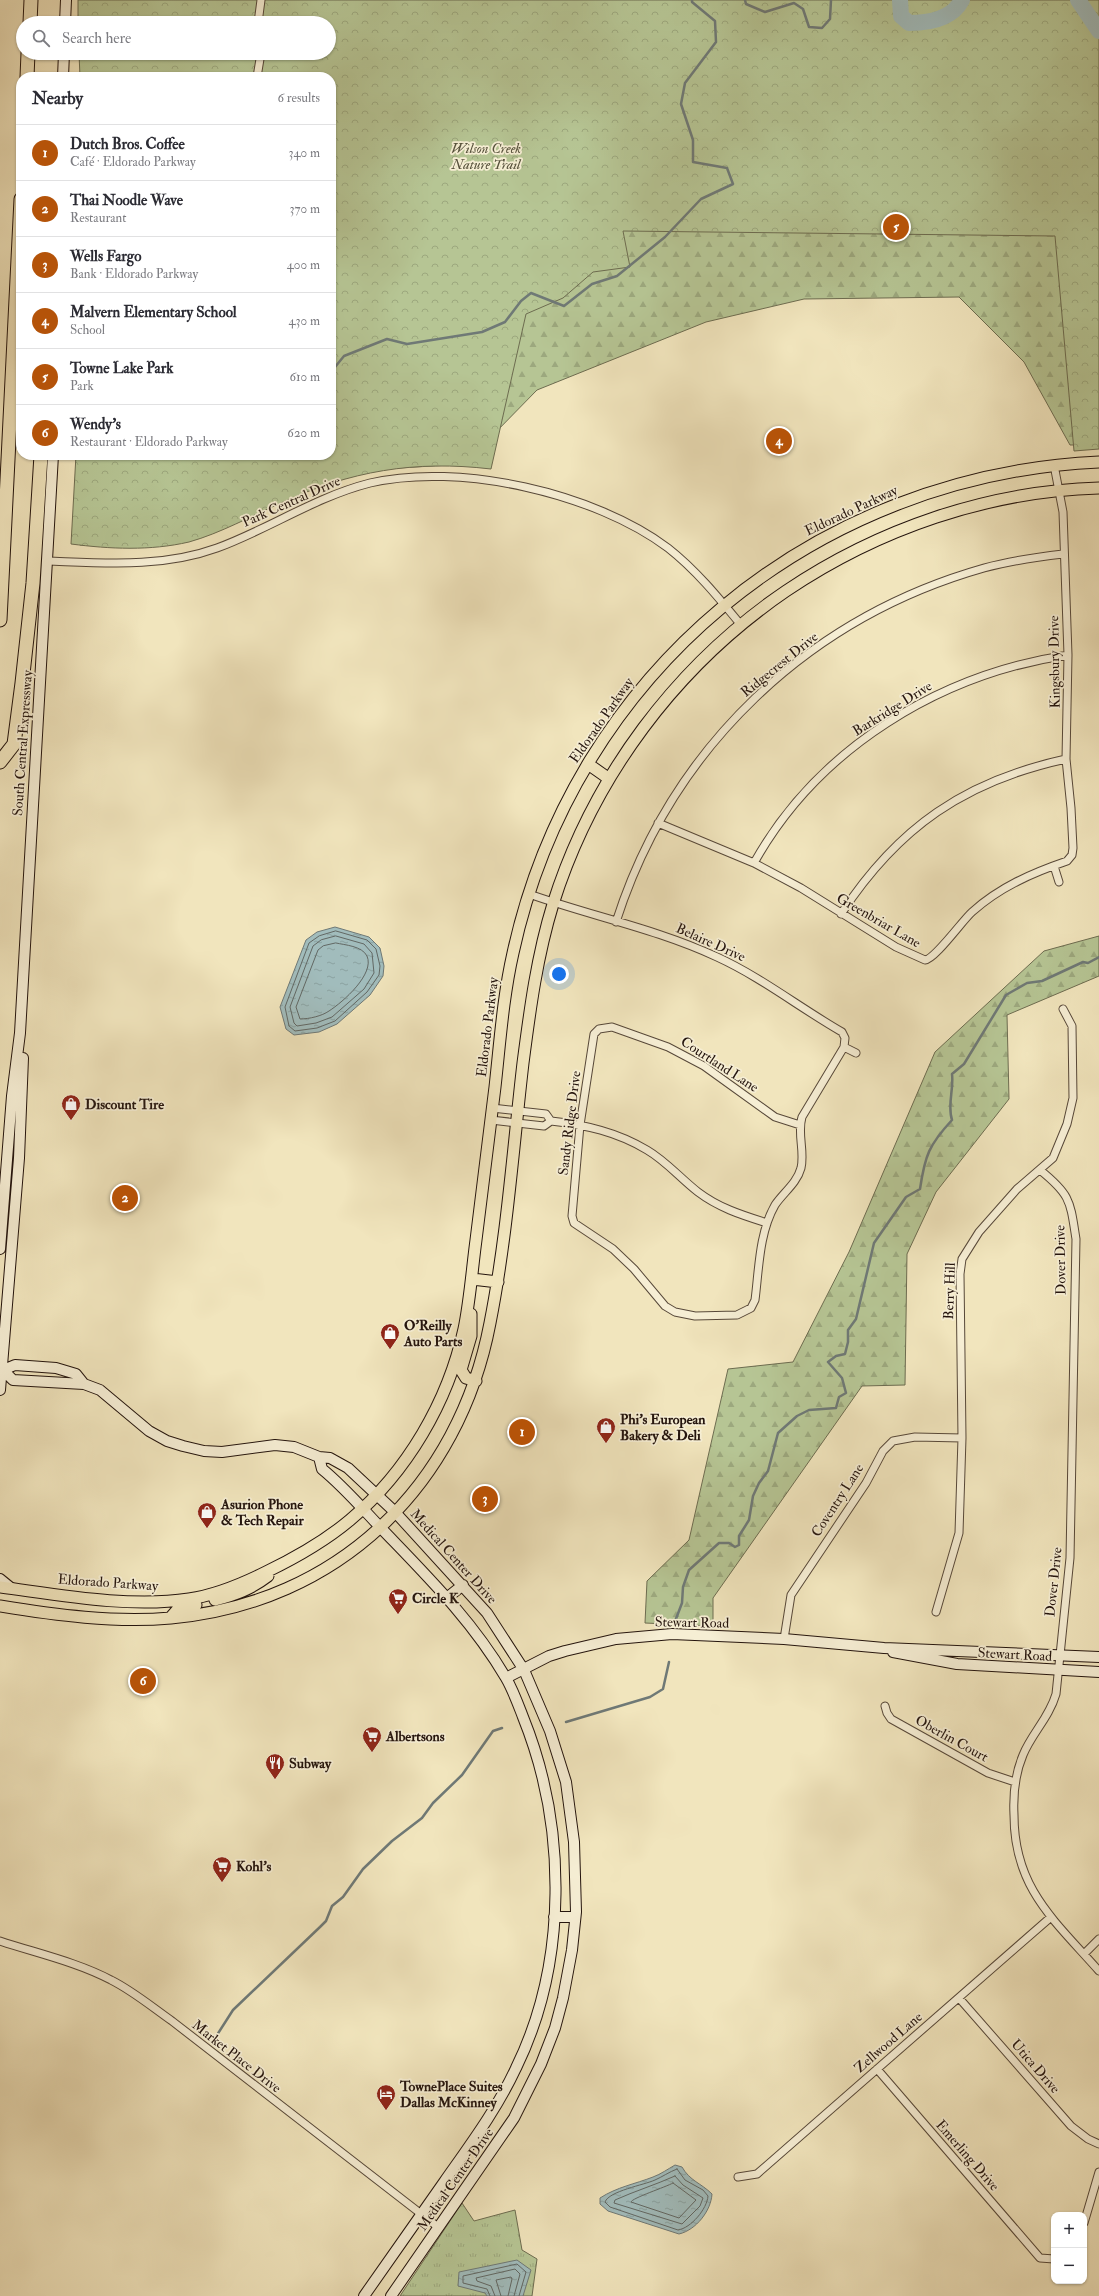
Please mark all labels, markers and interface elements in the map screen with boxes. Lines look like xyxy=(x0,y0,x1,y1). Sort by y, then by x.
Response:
search box xyxy=(16,16,336,60)
icon: search xyxy=(30,27,52,49)
text: Search here xyxy=(62,29,131,48)
text: Nearby xyxy=(32,88,83,109)
text: 6 results xyxy=(277,90,320,106)
text: Dutch Bros. Coffee xyxy=(70,135,185,154)
park label: Wilson Creek Nature Trail xyxy=(451,140,522,173)
text: 1 xyxy=(43,145,47,161)
text: 340 m xyxy=(289,145,320,161)
text: Café · Eldorado Parkway xyxy=(70,154,196,170)
text: Thai Noodle Wave xyxy=(70,191,183,210)
text: 2 xyxy=(42,201,48,217)
text: 370 m xyxy=(290,201,320,217)
text: Restaurant xyxy=(70,210,126,226)
pin: 5 xyxy=(883,212,909,242)
text: Wells Fargo xyxy=(70,247,141,266)
text: 3 xyxy=(43,257,48,273)
text: 400 m xyxy=(287,257,320,273)
text: Bank · Eldorado Parkway xyxy=(70,266,198,282)
text: Malvern Elementary School xyxy=(70,303,237,322)
text: 4 xyxy=(41,313,49,329)
text: 430 m xyxy=(289,313,320,329)
text: School xyxy=(70,322,105,338)
text: Towne Lake Park xyxy=(70,359,173,378)
text: 5 xyxy=(42,369,48,385)
text: 610 m xyxy=(289,369,320,385)
text: Park xyxy=(70,378,94,394)
text: Wendy's xyxy=(70,415,121,434)
text: 6 xyxy=(42,425,48,441)
text: 620 m xyxy=(287,425,320,441)
pin: 4 xyxy=(766,426,792,456)
text: Restaurant · Eldorado Parkway xyxy=(70,434,228,450)
street label: Park Central Drive xyxy=(239,472,343,531)
street label: Eldorado Parkway xyxy=(802,481,902,540)
street label: Kingsbury Drive xyxy=(1045,615,1065,709)
street label: Ridgecrest Drive xyxy=(737,628,821,701)
street label: South Central Expressway xyxy=(9,669,37,817)
street label: Eldorado Parkway xyxy=(566,674,639,767)
street label: Barkridge Drive xyxy=(849,677,935,740)
street label: Greenbriar Lane xyxy=(834,889,924,951)
street label: Belaire Drive xyxy=(673,920,748,965)
your location xyxy=(549,964,569,984)
street label: Eldorado Parkway xyxy=(473,975,503,1078)
street label: Courtland Lane xyxy=(678,1033,762,1096)
street label: Sandy Ridge Drive xyxy=(555,1070,585,1176)
shop icon: Discount Tire xyxy=(60,1093,82,1121)
place label: Discount Tire xyxy=(85,1096,164,1113)
pin: 2 xyxy=(112,1183,138,1213)
street label: Dover Drive xyxy=(1051,1225,1070,1295)
street label: Berry Hill xyxy=(940,1262,960,1320)
place label: O'Reilly Auto Parts xyxy=(403,1317,463,1350)
shop icon: O'Reilly Auto Parts xyxy=(379,1322,401,1350)
place label: Phi's European Bakery & Deli xyxy=(620,1411,706,1445)
shop icon: Phi's European Bakery & Deli xyxy=(595,1416,617,1444)
pin: 1 xyxy=(509,1417,535,1447)
street label: Coventry Lane xyxy=(808,1460,868,1541)
pin: 3 xyxy=(472,1484,498,1514)
place label: Asurion Phone & Tech Repair xyxy=(220,1496,304,1530)
shop icon: Asurion Phone & Tech Repair xyxy=(196,1501,218,1529)
street label: Medical Center Drive xyxy=(407,1506,501,1607)
street label: Dover Drive xyxy=(1041,1546,1066,1618)
street label: Eldorado Parkway xyxy=(57,1571,160,1596)
supermarket icon: Circle K xyxy=(387,1587,409,1615)
place label: Circle K xyxy=(412,1590,460,1607)
street label: Stewart Road xyxy=(655,1613,729,1632)
street label: Stewart Road xyxy=(977,1644,1053,1665)
pin: 6 xyxy=(130,1666,156,1696)
street label: Oberlin Court xyxy=(912,1711,992,1766)
supermarket icon: Albertsons xyxy=(361,1725,383,1753)
place label: Albertsons xyxy=(385,1728,445,1745)
restaurant icon: Subway xyxy=(264,1752,286,1780)
place label: Subway xyxy=(289,1755,332,1773)
supermarket icon: Kohl's xyxy=(211,1855,233,1883)
place label: Kohl's xyxy=(236,1858,271,1875)
street label: Zellwood Lane xyxy=(851,2008,926,2076)
street label: Market Place Drive xyxy=(189,2016,285,2097)
street label: Utica Drive xyxy=(1008,2036,1064,2097)
place label: TownePlace Suites Dallas McKinney xyxy=(399,2078,503,2112)
hotel icon: TownePlace Suites Dallas McKinney xyxy=(375,2083,397,2111)
street label: Emerling Drive xyxy=(932,2116,1003,2194)
street label: Medical Center Drive xyxy=(414,2125,497,2234)
map controls xyxy=(1051,2212,1087,2284)
button: + xyxy=(1051,2212,1087,2248)
button: − xyxy=(1051,2248,1087,2284)

